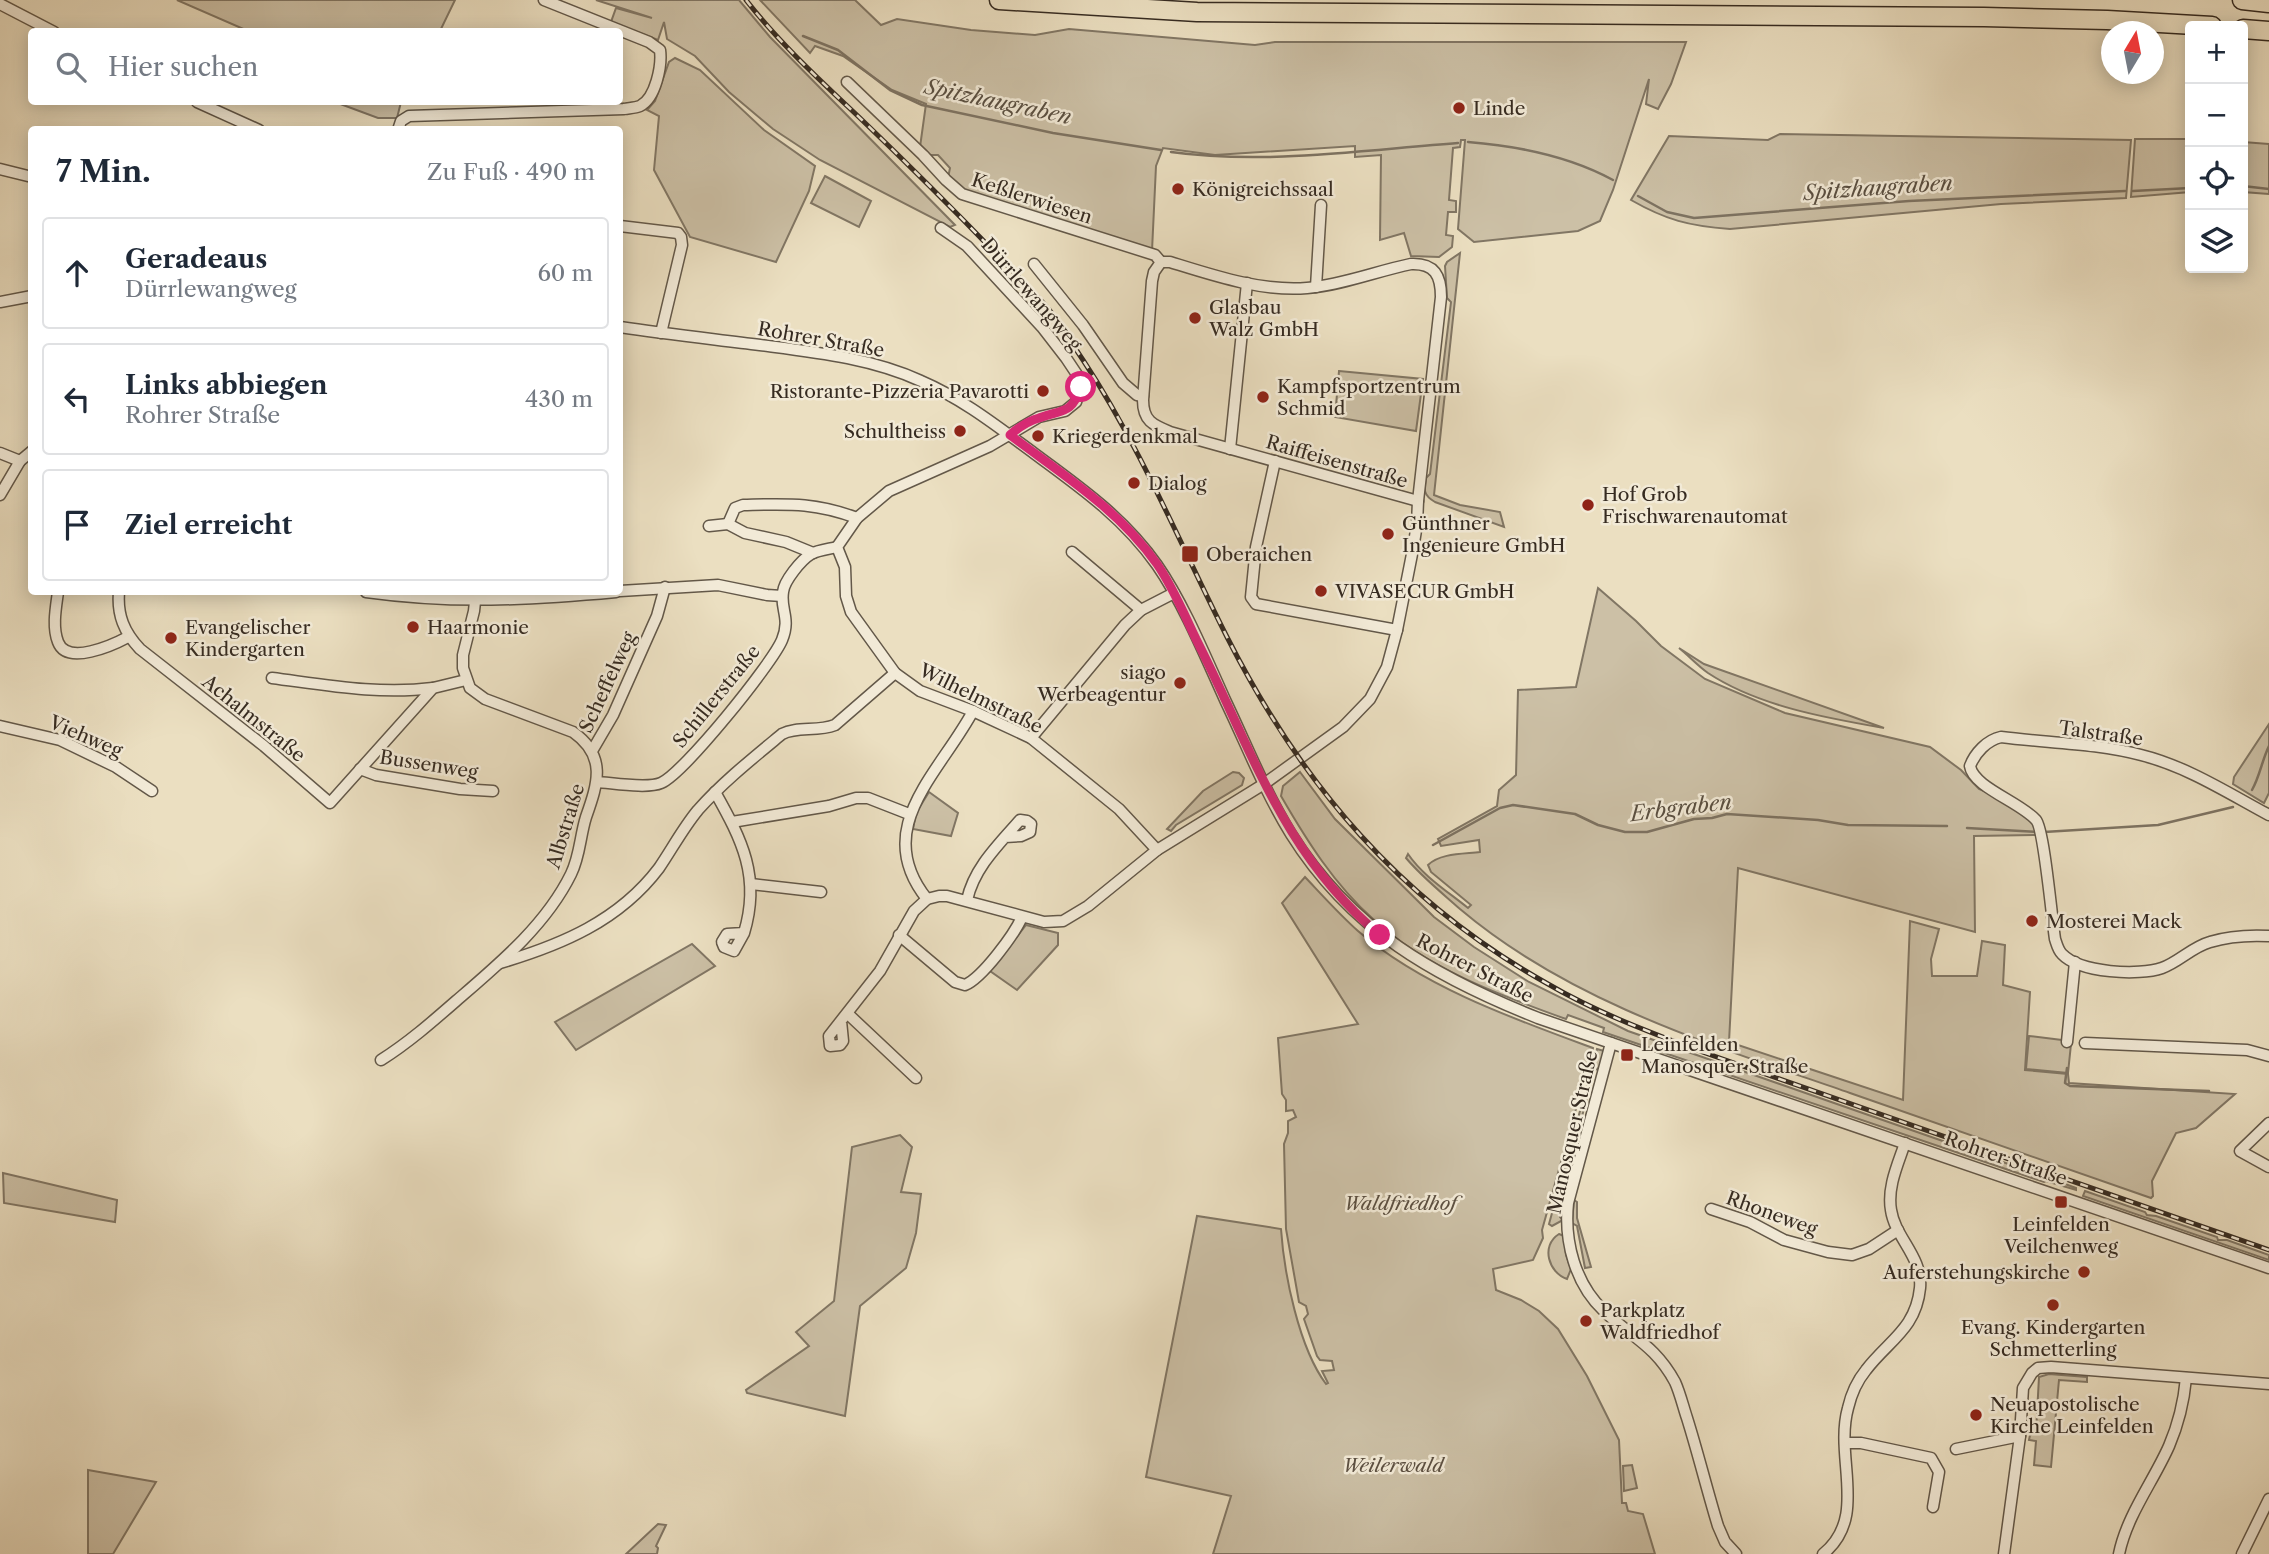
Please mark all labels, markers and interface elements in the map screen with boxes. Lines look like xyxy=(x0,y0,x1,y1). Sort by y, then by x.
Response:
north arrow xyxy=(2101,21,2164,84)
map controls xyxy=(2185,21,2248,273)
button: + xyxy=(2185,21,2248,84)
search box xyxy=(28,28,623,105)
icon: search xyxy=(52,48,90,86)
text: Hier suchen xyxy=(108,51,258,83)
water label: Spitzhaugraben xyxy=(920,73,1074,129)
button: − xyxy=(2185,84,2248,147)
place label: Linde xyxy=(1473,97,1525,120)
marker: Linde xyxy=(1451,100,1467,116)
button: locate xyxy=(2185,147,2248,210)
text: 7 Min. xyxy=(56,153,151,190)
text: Zu Fuß · 490 m xyxy=(427,158,595,186)
street label: Keßlerwiesen xyxy=(969,168,1095,229)
water label: Spitzhaugraben xyxy=(1801,170,1953,205)
place label: Königreichssaal xyxy=(1192,178,1334,201)
marker: Königreichssaal xyxy=(1170,181,1186,197)
button: layers xyxy=(2185,210,2248,273)
street label: Dürrlewangweg xyxy=(976,233,1087,356)
text: Geradeaus xyxy=(125,243,267,275)
icon: ahead xyxy=(58,254,96,292)
text: 60 m xyxy=(537,259,593,287)
text: Dürrlewangweg xyxy=(125,275,297,303)
place label: Glasbau Walz GmbH xyxy=(1208,296,1319,341)
marker: Glasbau Walz GmbH xyxy=(1187,310,1203,326)
street label: Rohrer Straße xyxy=(756,317,886,362)
text: Links abbiegen xyxy=(125,369,328,401)
route start xyxy=(1065,371,1096,402)
place label: Kampfsportzentrum Schmid xyxy=(1277,375,1461,420)
icon: left xyxy=(58,380,96,418)
place label: Ristorante-Pizzeria Pavarotti xyxy=(770,380,1029,403)
marker: Ristorante-Pizzeria Pavarotti xyxy=(1035,383,1051,399)
text: 430 m xyxy=(525,385,593,413)
marker: Kampfsportzentrum Schmid xyxy=(1255,389,1271,405)
text: Rohrer Straße xyxy=(125,401,280,429)
place label: Schultheiss xyxy=(844,420,946,443)
marker: Schultheiss xyxy=(952,423,968,439)
place label: Kriegerdenkmal xyxy=(1052,425,1198,448)
marker: Kriegerdenkmal xyxy=(1030,428,1046,444)
street label: Raiffeisenstraße xyxy=(1263,430,1410,493)
place label: Dialog xyxy=(1148,472,1207,495)
marker: Dialog xyxy=(1126,475,1142,491)
place label: Hof Grob Frischwarenautomat xyxy=(1602,483,1788,528)
marker: Hof Grob Frischwarenautomat xyxy=(1580,497,1596,513)
icon: arrive xyxy=(58,506,96,544)
text: Ziel erreicht xyxy=(125,509,292,541)
place label: Günthner Ingenieure GmbH xyxy=(1402,512,1565,557)
marker: Günthner Ingenieure GmbH xyxy=(1380,526,1396,542)
place label: Oberaichen xyxy=(1206,543,1312,566)
marker: Oberaichen xyxy=(1180,544,1200,564)
place label: VIVASECUR GmbH xyxy=(1334,580,1514,603)
marker: VIVASECUR GmbH xyxy=(1313,583,1329,599)
place label: Evangelischer Kindergarten xyxy=(185,616,311,661)
place label: Haarmonie xyxy=(427,616,529,639)
marker: Haarmonie xyxy=(405,619,421,635)
street label: Scheffelweg xyxy=(574,627,641,736)
marker: Evangelischer Kindergarten xyxy=(163,630,179,646)
street label: Schillerstraße xyxy=(668,640,765,752)
street label: Wilhelmstraße xyxy=(914,658,1046,738)
place label: siago Werbeagentur xyxy=(1036,661,1166,706)
street label: Achalmstraße xyxy=(197,669,310,767)
marker: siago Werbeagentur xyxy=(1172,675,1188,691)
street label: Viehweg xyxy=(45,710,127,763)
street label: Talstraße xyxy=(2057,716,2144,751)
street label: Bussenweg xyxy=(378,745,481,784)
street label: Albstraße xyxy=(541,781,589,872)
water label: Erbgraben xyxy=(1627,789,1733,826)
place label: Mosterei Mack xyxy=(2046,910,2182,933)
marker: Mosterei Mack xyxy=(2024,913,2040,929)
route end xyxy=(1364,919,1395,950)
street label: Rohrer Straße xyxy=(1412,929,1537,1008)
place label: Leinfelden Manosquer Straße xyxy=(1641,1033,1808,1078)
marker: Leinfelden Manosquer Straße xyxy=(1619,1047,1635,1063)
street label: Manosquer Straße xyxy=(1542,1048,1603,1216)
street label: Rohrer Straße xyxy=(1941,1127,2070,1190)
street label: Rhoneweg xyxy=(1723,1186,1822,1241)
park label: Waldfriedhof xyxy=(1344,1192,1463,1215)
marker: Leinfelden Veilchenweg xyxy=(2053,1194,2069,1210)
place label: Leinfelden Veilchenweg xyxy=(2003,1213,2119,1258)
place label: Auferstehungskirche xyxy=(1882,1261,2070,1284)
marker: Auferstehungskirche xyxy=(2076,1264,2092,1280)
marker: Evang. Kindergarten Schmetterling xyxy=(2045,1297,2061,1313)
place label: Parkplatz Waldfriedhof xyxy=(1599,1299,1722,1344)
marker: Parkplatz Waldfriedhof xyxy=(1578,1313,1594,1329)
place label: Evang. Kindergarten Schmetterling xyxy=(1961,1316,2145,1361)
place label: Neuapostolische Kirche Leinfelden xyxy=(1990,1393,2154,1438)
marker: Neuapostolische Kirche Leinfelden xyxy=(1968,1407,1984,1423)
park label: Weilerwald xyxy=(1342,1454,1445,1477)

